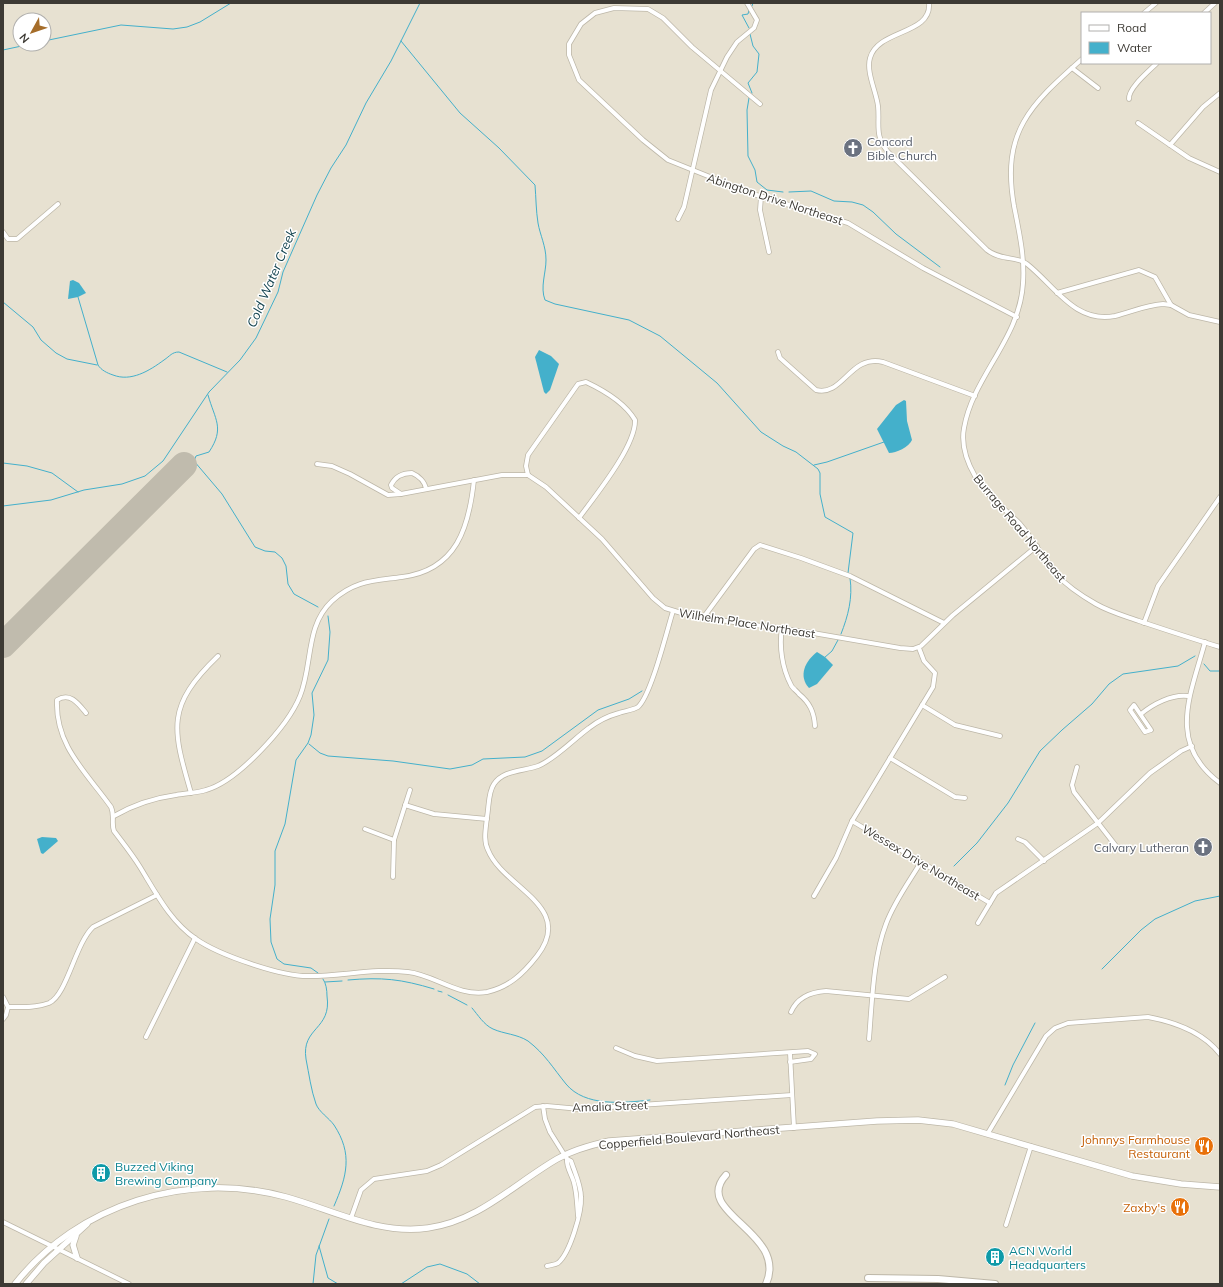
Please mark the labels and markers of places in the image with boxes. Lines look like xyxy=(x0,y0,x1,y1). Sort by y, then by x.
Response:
place label: Concord Bible Church xyxy=(867,134,937,163)
church icon: Concord Bible Church xyxy=(842,137,864,159)
church icon: Calvary Lutheran xyxy=(1192,836,1214,858)
place label: Calvary Lutheran xyxy=(1094,840,1189,855)
place label: Johnnys Farmhouse Restaurant xyxy=(1081,1132,1190,1161)
restaurant icon: Johnnys Farmhouse Restaurant xyxy=(1193,1135,1215,1157)
place label: Buzzed Viking Brewing Company xyxy=(115,1159,218,1188)
building icon: Buzzed Viking Brewing Company xyxy=(90,1162,112,1184)
restaurant icon: Zaxby's xyxy=(1169,1196,1191,1218)
place label: Zaxby's xyxy=(1123,1200,1166,1215)
place label: ACN World Headquarters xyxy=(1009,1243,1086,1272)
building icon: ACN World Headquarters xyxy=(984,1246,1006,1268)

